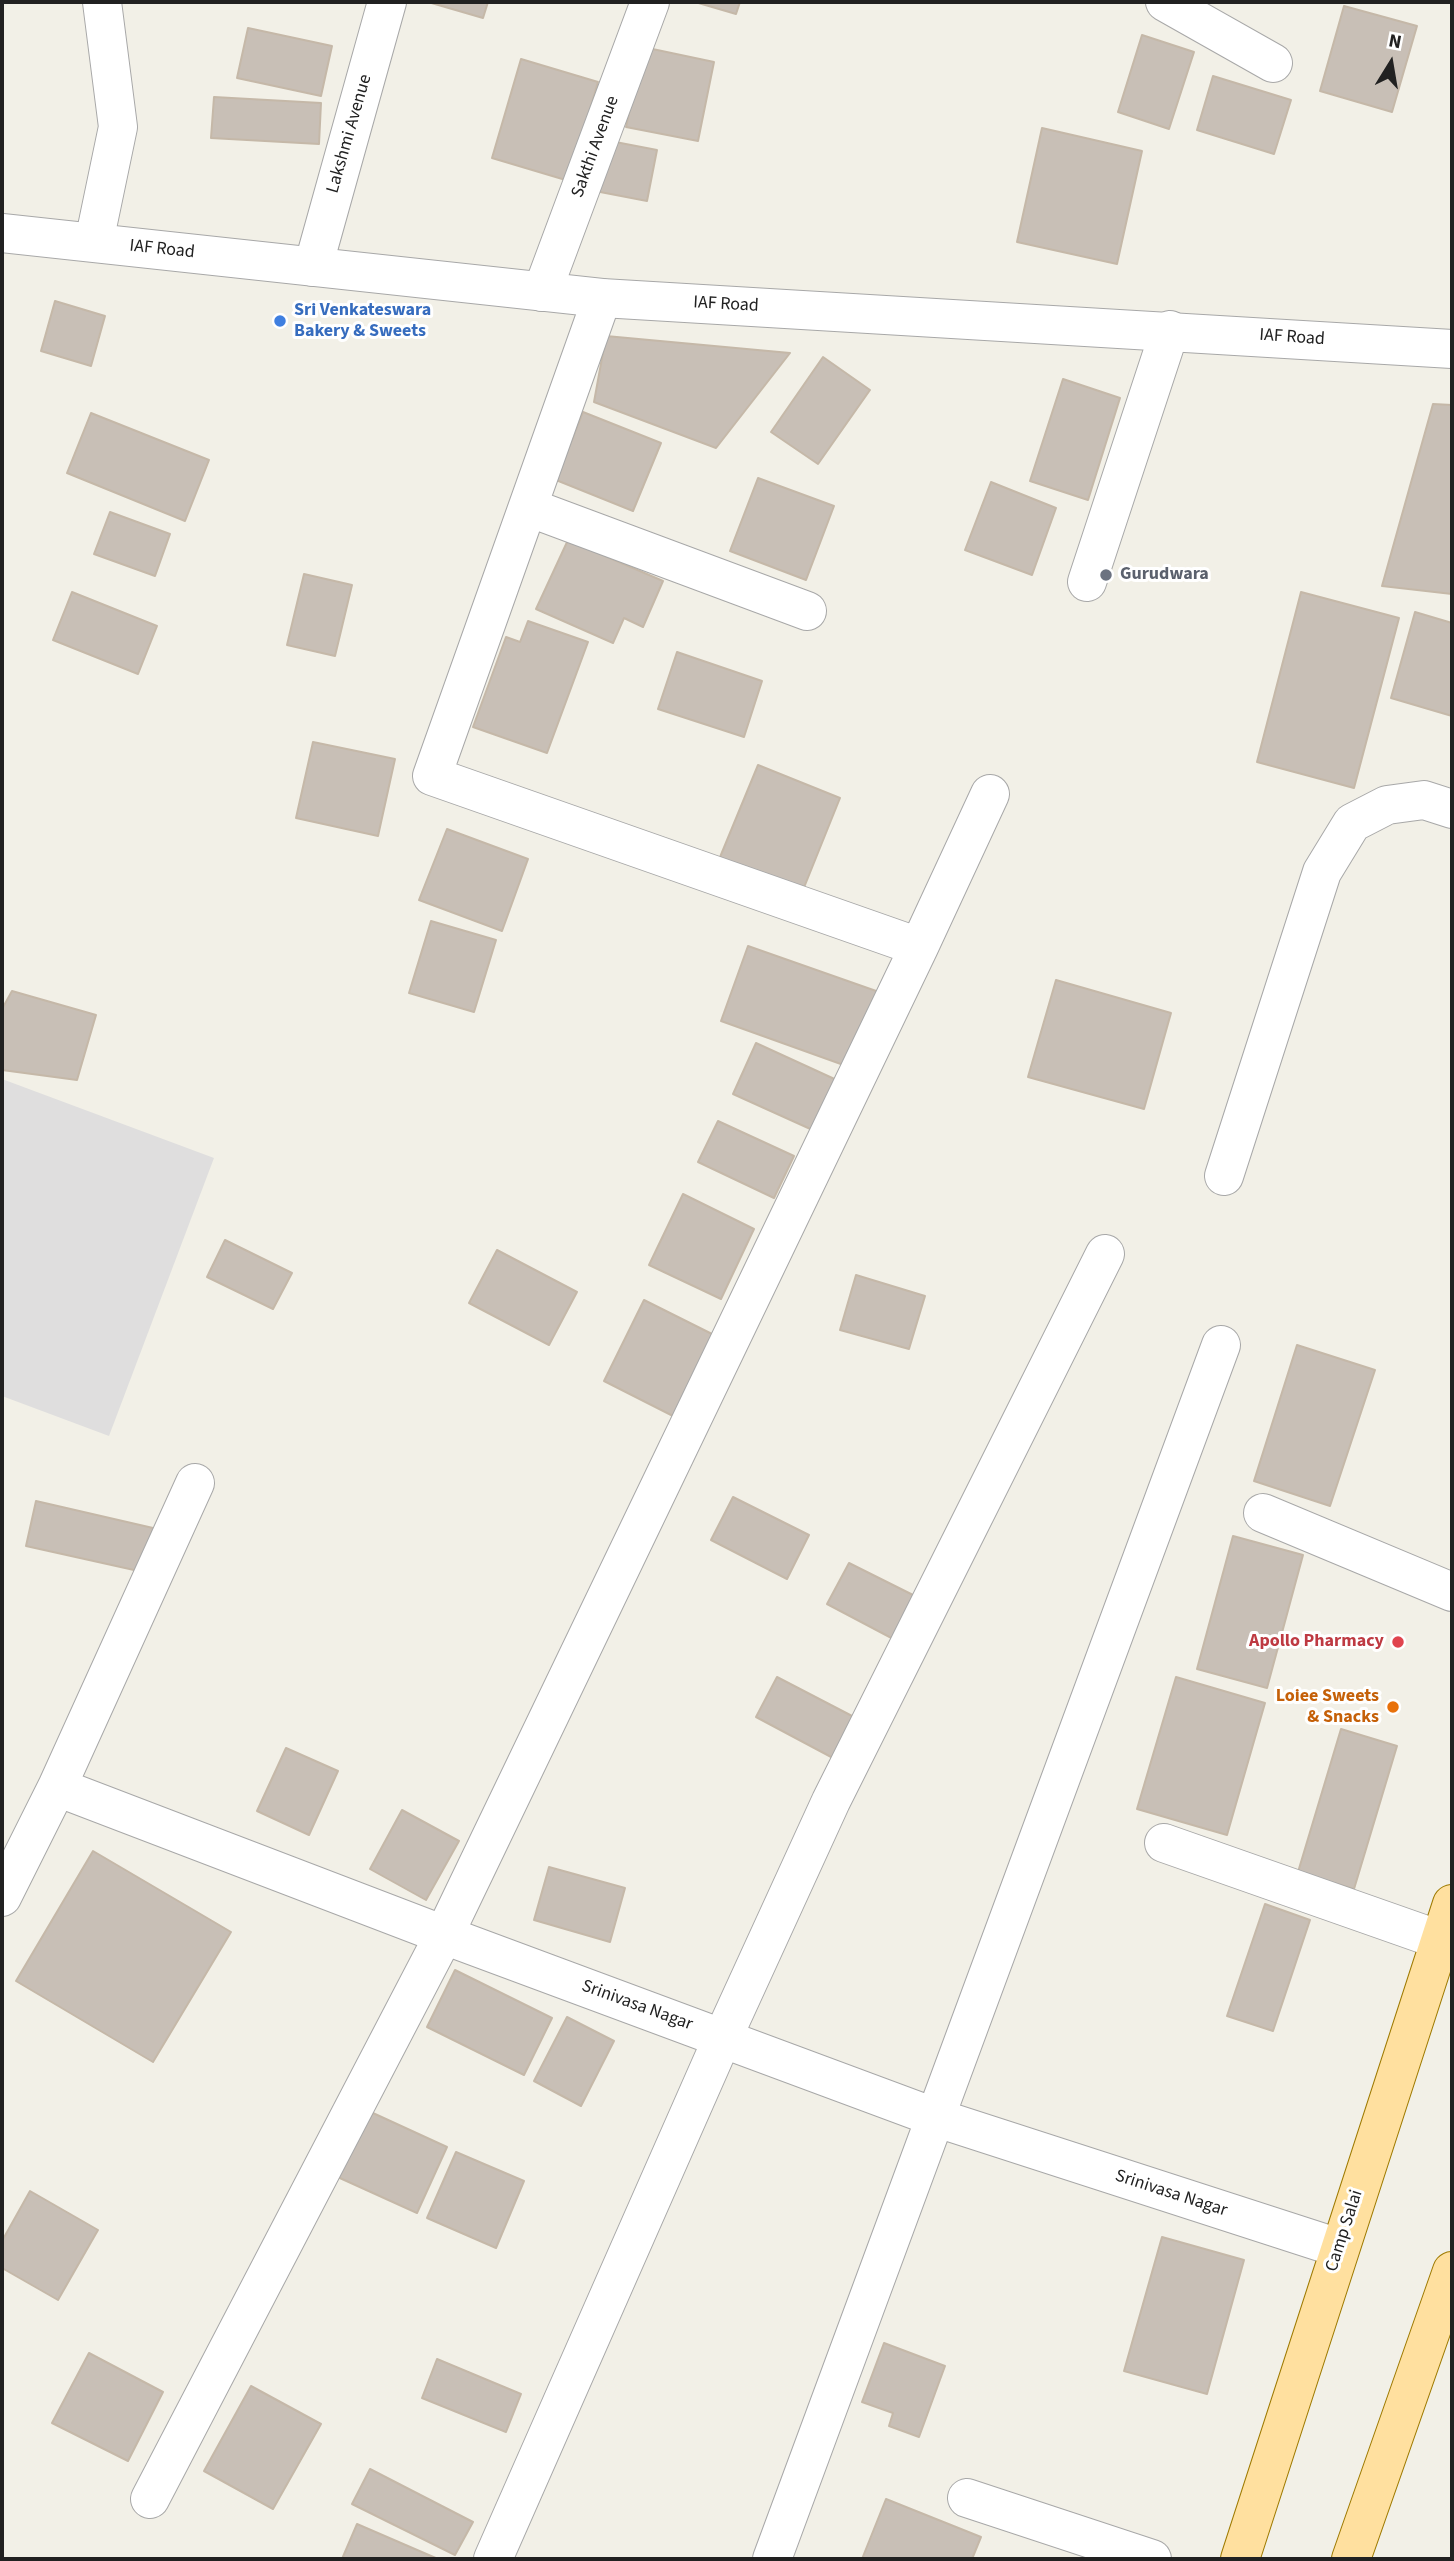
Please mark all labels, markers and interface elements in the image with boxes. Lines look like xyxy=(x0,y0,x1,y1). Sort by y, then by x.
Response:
text: N xyxy=(1386,27,1404,56)
north arrow xyxy=(1356,28,1426,98)
street label: Lakshmi Avenue xyxy=(323,72,377,196)
street label: Sakthi Avenue xyxy=(568,93,624,201)
street label: IAF Road xyxy=(128,236,196,264)
street label: IAF Road xyxy=(693,292,759,318)
place label: Sri Venkateswara Bakery & Sweets xyxy=(294,300,431,342)
marker: Sri Venkateswara Bakery & Sweets xyxy=(272,313,288,329)
street label: IAF Road xyxy=(1259,325,1325,351)
place label: Gurudwara xyxy=(1120,564,1209,586)
marker: Gurudwara xyxy=(1098,567,1114,583)
place label: Apollo Pharmacy xyxy=(1249,1631,1384,1653)
marker: Apollo Pharmacy xyxy=(1390,1634,1406,1650)
place label: Loiee Sweets & Snacks xyxy=(1276,1686,1379,1728)
marker: Loiee Sweets & Snacks xyxy=(1385,1699,1401,1715)
street label: Srinivasa Nagar xyxy=(578,1976,696,2036)
street label: Srinivasa Nagar xyxy=(1112,2166,1230,2222)
street label: Camp Salai xyxy=(1322,2187,1368,2275)

